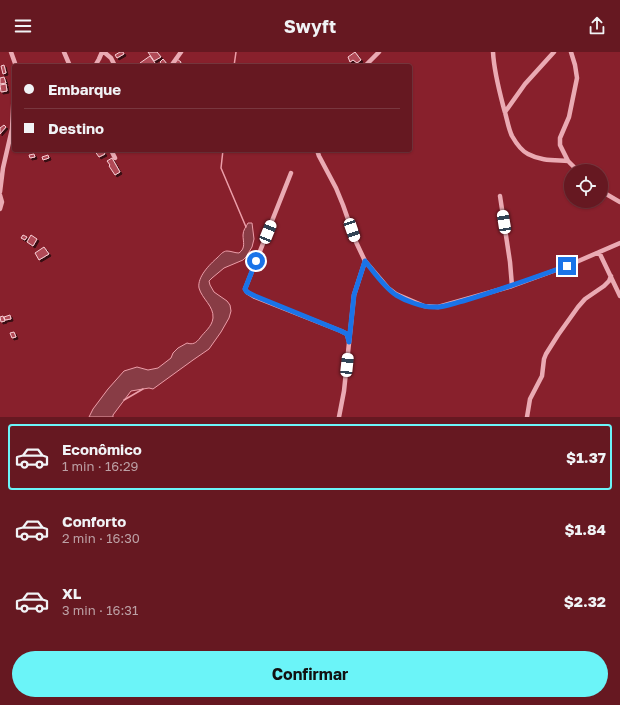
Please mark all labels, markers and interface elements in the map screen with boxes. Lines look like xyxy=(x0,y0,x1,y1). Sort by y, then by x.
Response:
icon: menu xyxy=(12,15,34,37)
text: Swyft xyxy=(284,15,336,37)
icon: share xyxy=(586,15,608,37)
text: Embarque xyxy=(48,80,121,98)
text: Destino xyxy=(48,119,104,137)
map controls xyxy=(564,164,608,208)
button: locate xyxy=(564,164,608,208)
car xyxy=(496,209,512,235)
car xyxy=(342,217,362,243)
car xyxy=(258,219,278,245)
route start xyxy=(247,252,265,270)
route end xyxy=(558,257,576,275)
car xyxy=(340,352,354,378)
icon: car xyxy=(14,439,50,475)
text: Econômico xyxy=(62,440,142,458)
text: $1.37 xyxy=(566,448,606,466)
text: 1 min · 16:29 xyxy=(62,458,138,474)
icon: car xyxy=(14,511,50,547)
text: Conforto xyxy=(62,512,126,530)
text: $1.84 xyxy=(564,520,606,538)
text: 2 min · 16:30 xyxy=(62,530,140,546)
icon: car xyxy=(14,583,50,619)
text: XL xyxy=(62,584,81,602)
text: $2.32 xyxy=(564,592,606,610)
text: 3 min · 16:31 xyxy=(62,602,138,618)
button: Confirmar xyxy=(12,651,608,697)

